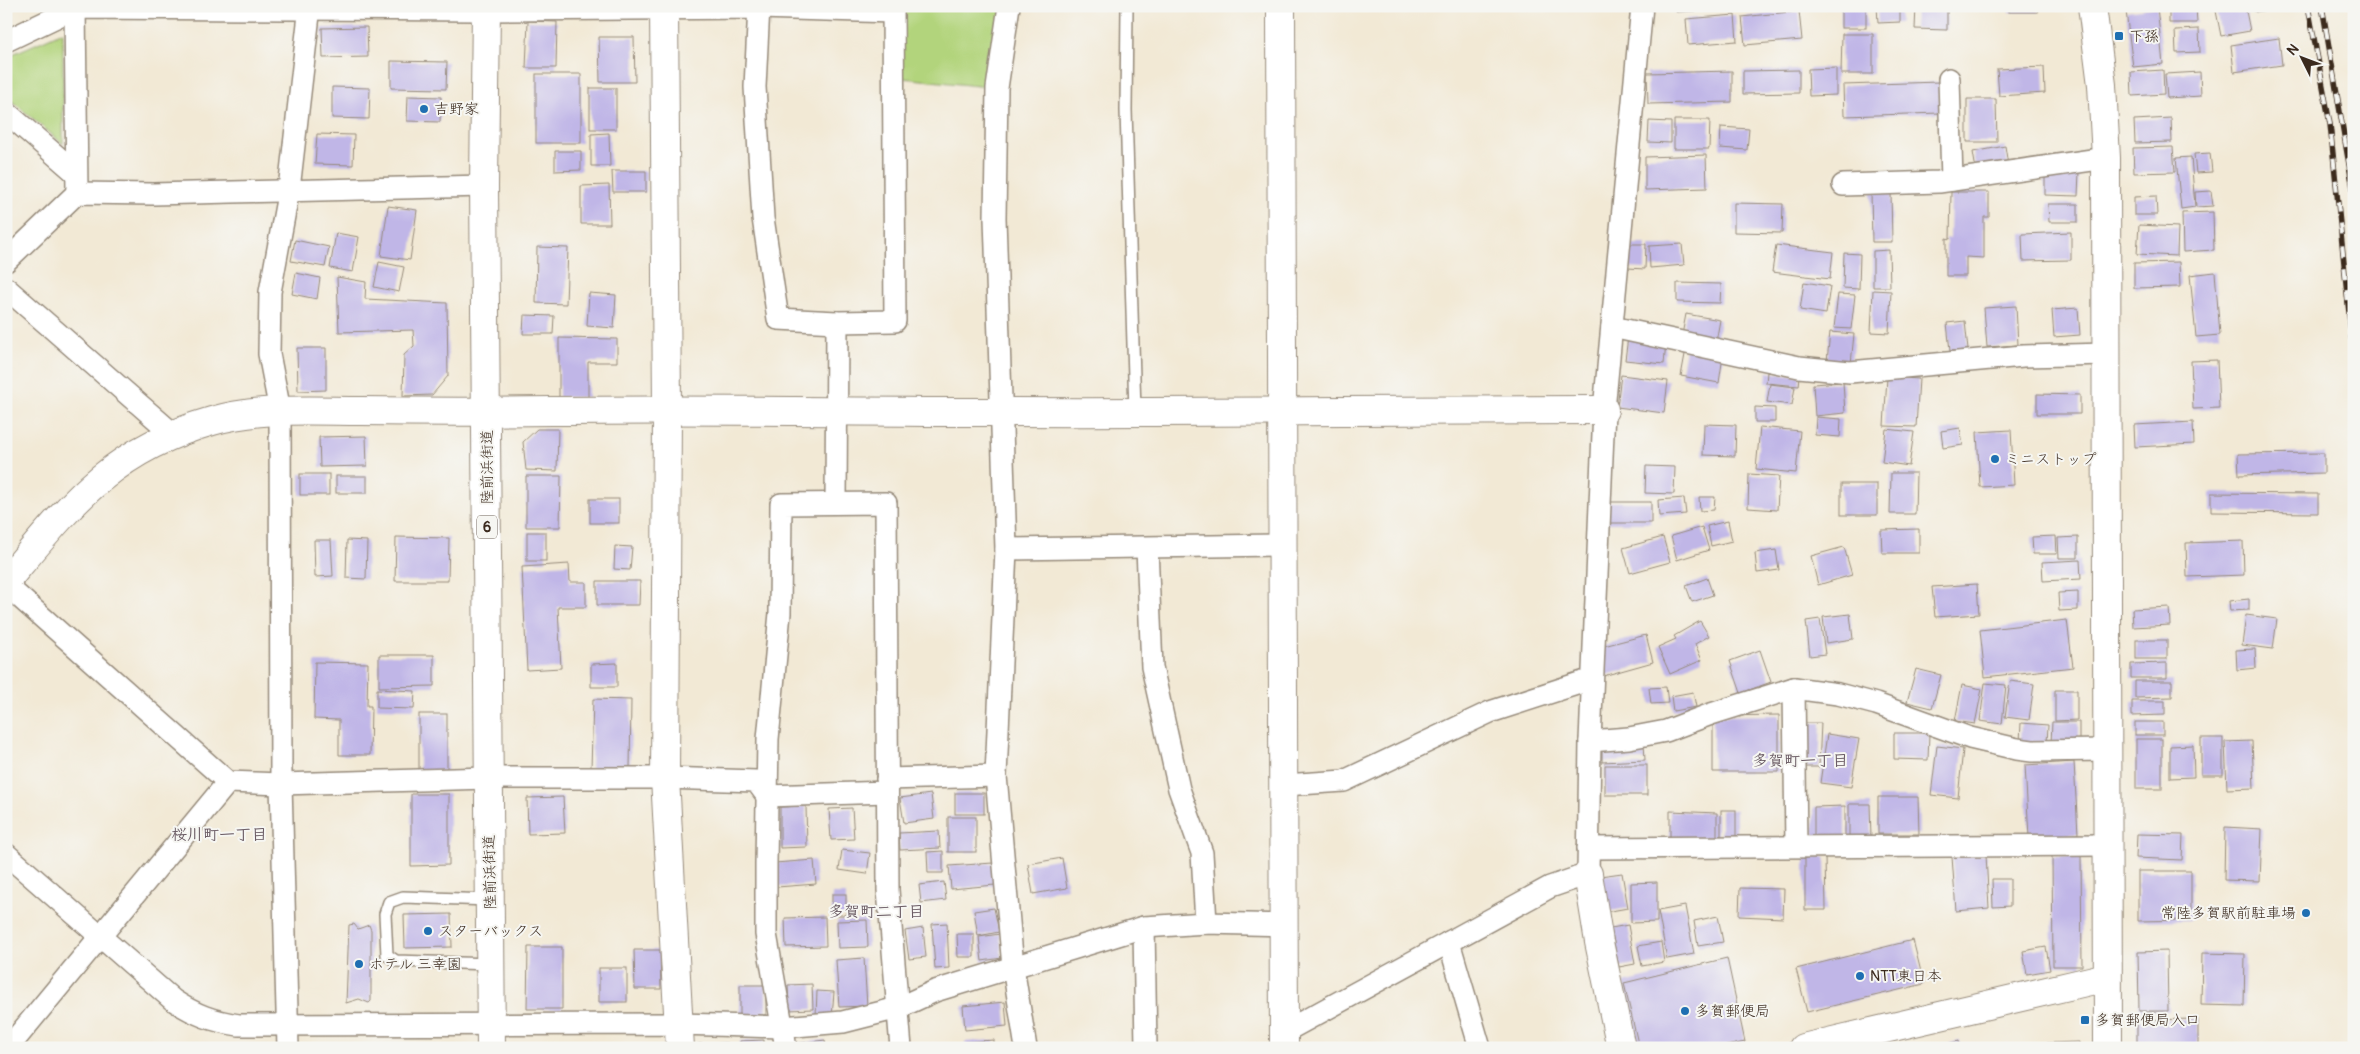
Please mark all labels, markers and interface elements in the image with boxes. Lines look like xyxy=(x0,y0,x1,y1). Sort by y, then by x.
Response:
place label: 下孫 xyxy=(2129,27,2159,46)
marker: 下孫 xyxy=(2113,30,2125,42)
north arrow xyxy=(2278,32,2328,82)
text: N xyxy=(2283,40,2302,59)
place label: 吉野家 xyxy=(434,100,479,119)
marker: 吉野家 xyxy=(418,103,430,115)
street label: 陸前浜街道 xyxy=(478,429,497,505)
place label: ミニストップ xyxy=(2005,450,2097,469)
marker: ミニストップ xyxy=(1989,453,2001,465)
road number: 6 xyxy=(477,516,497,538)
district label: 多賀町一丁目 xyxy=(1752,751,1848,771)
district label: 桜川町一丁目 xyxy=(171,825,267,845)
street label: 陸前浜街道 xyxy=(480,834,500,910)
district label: 多賀町二丁目 xyxy=(828,902,924,922)
place label: 常陸多賀駅前駐車場 xyxy=(2161,904,2296,923)
marker: 常陸多賀駅前駐車場 xyxy=(2300,907,2312,919)
place label: スターバックス xyxy=(438,922,543,941)
marker: スターバックス xyxy=(422,925,434,937)
place label: ホテル 三幸園 xyxy=(369,955,462,974)
marker: ホテル 三幸園 xyxy=(353,958,365,970)
place label: NTT東日本 xyxy=(1870,967,1942,986)
marker: NTT東日本 xyxy=(1854,970,1866,982)
place label: 多賀郵便局 xyxy=(1695,1002,1770,1021)
marker: 多賀郵便局 xyxy=(1679,1005,1691,1017)
place label: 多賀郵便局入口 xyxy=(2095,1011,2200,1030)
marker: 多賀郵便局入口 xyxy=(2079,1014,2091,1026)

